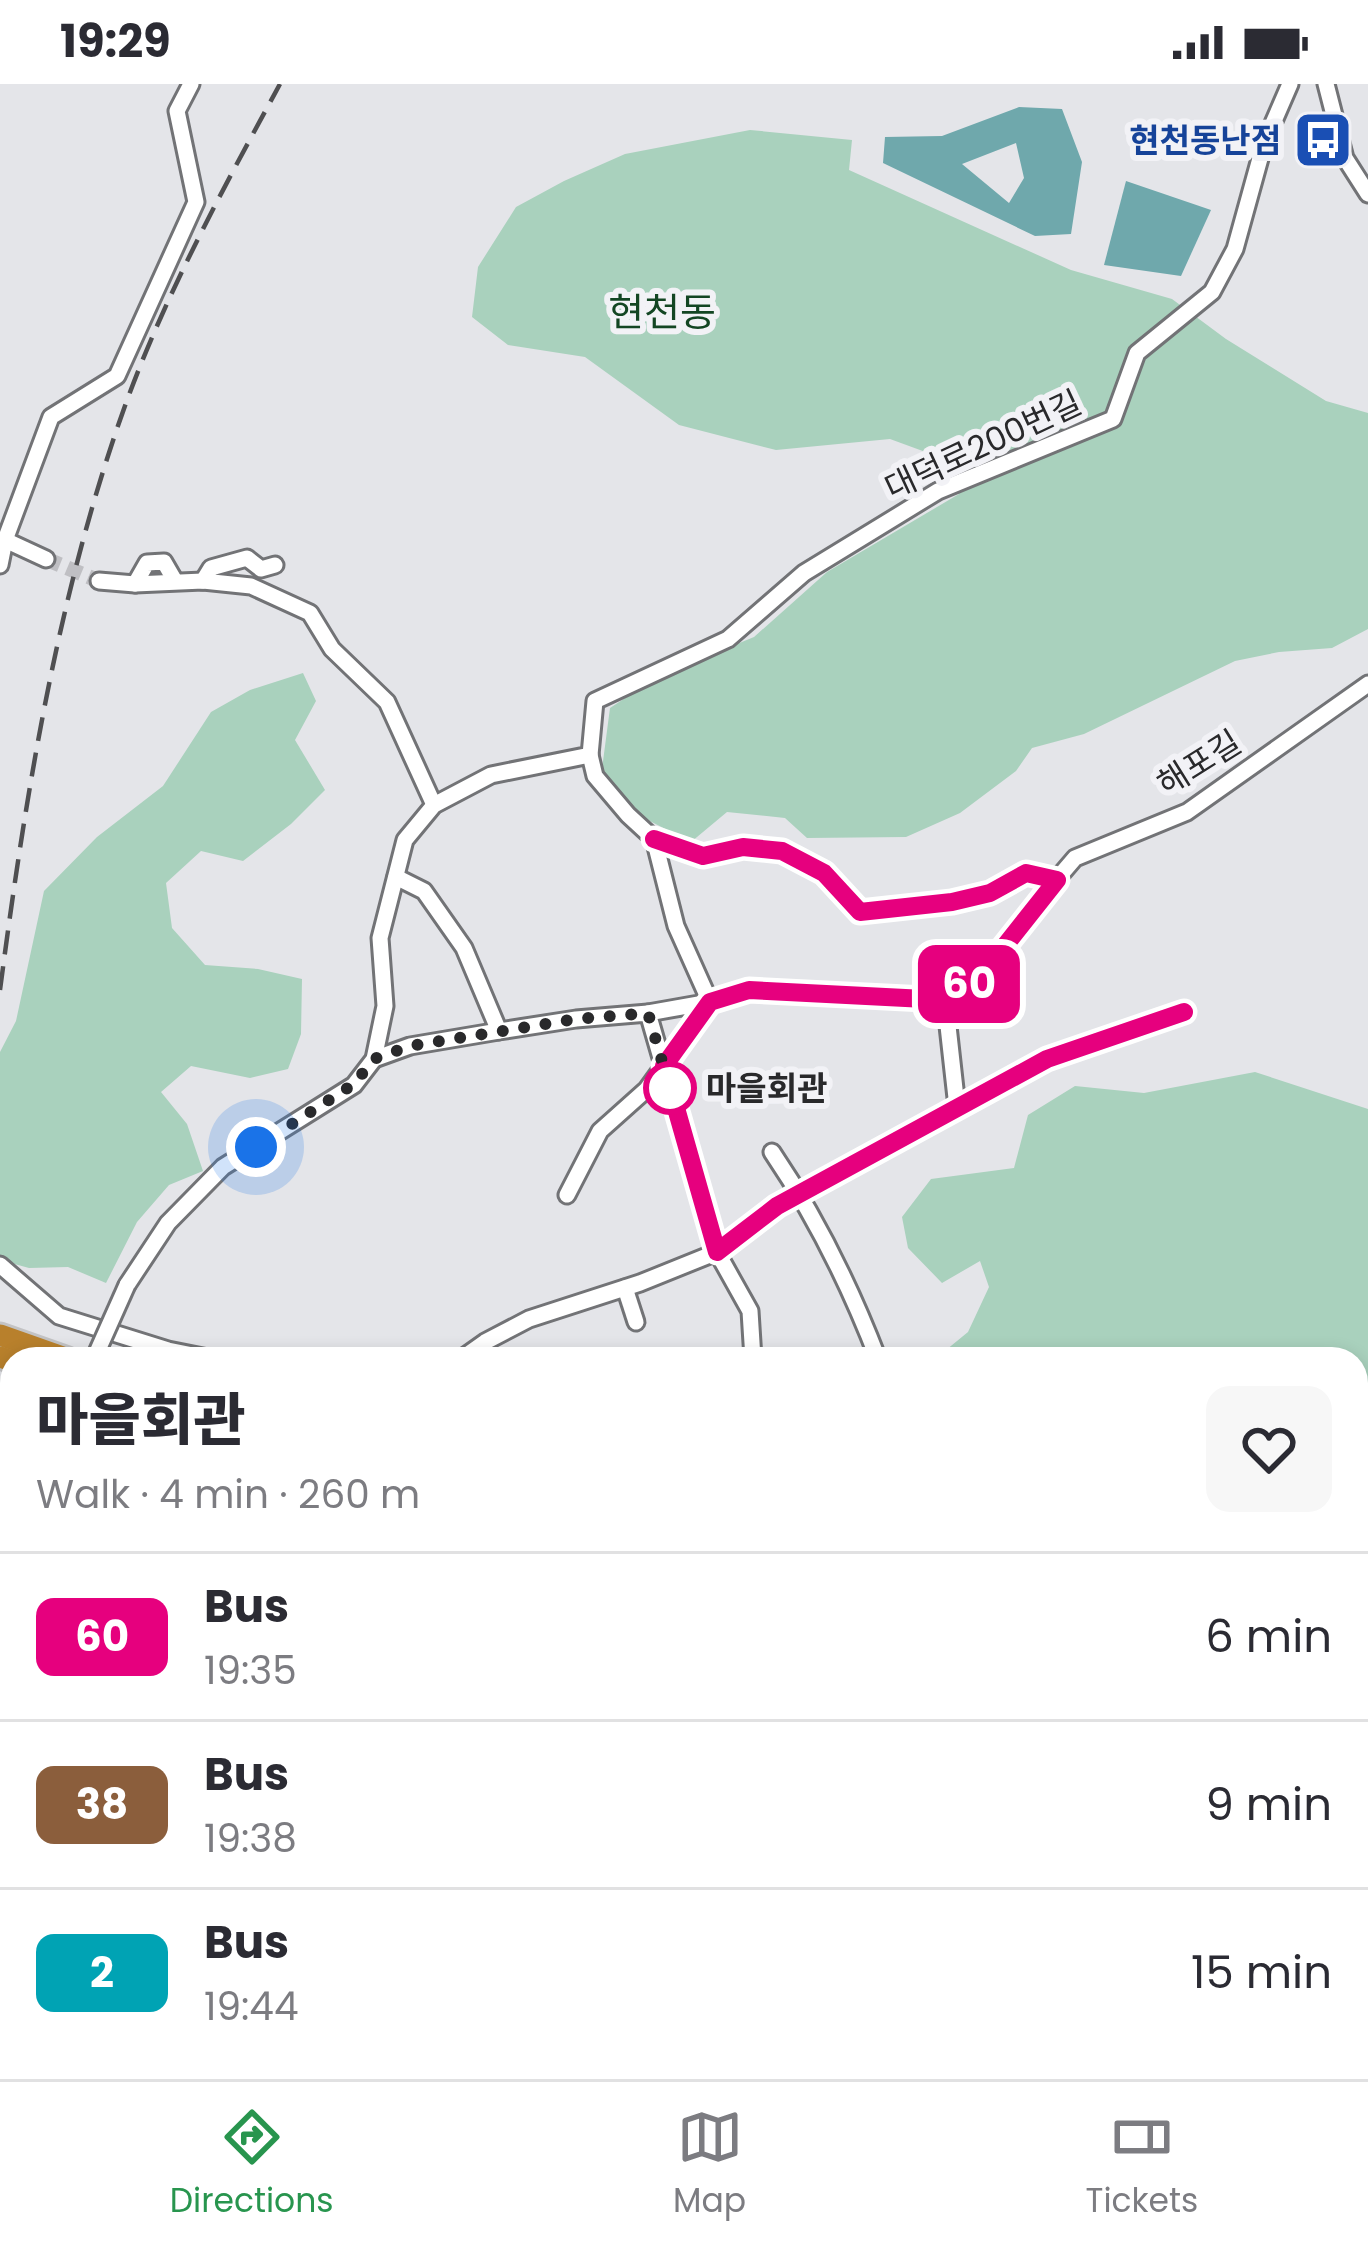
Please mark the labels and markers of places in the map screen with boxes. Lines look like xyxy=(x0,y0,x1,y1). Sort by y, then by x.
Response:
bus stop icon: 현천동난점 xyxy=(1292,109,1354,171)
place label: 현천동난점 xyxy=(1129,117,1281,164)
marker: 마을회관 xyxy=(645,1063,695,1113)
place label: 마을회관 xyxy=(706,1065,827,1112)

